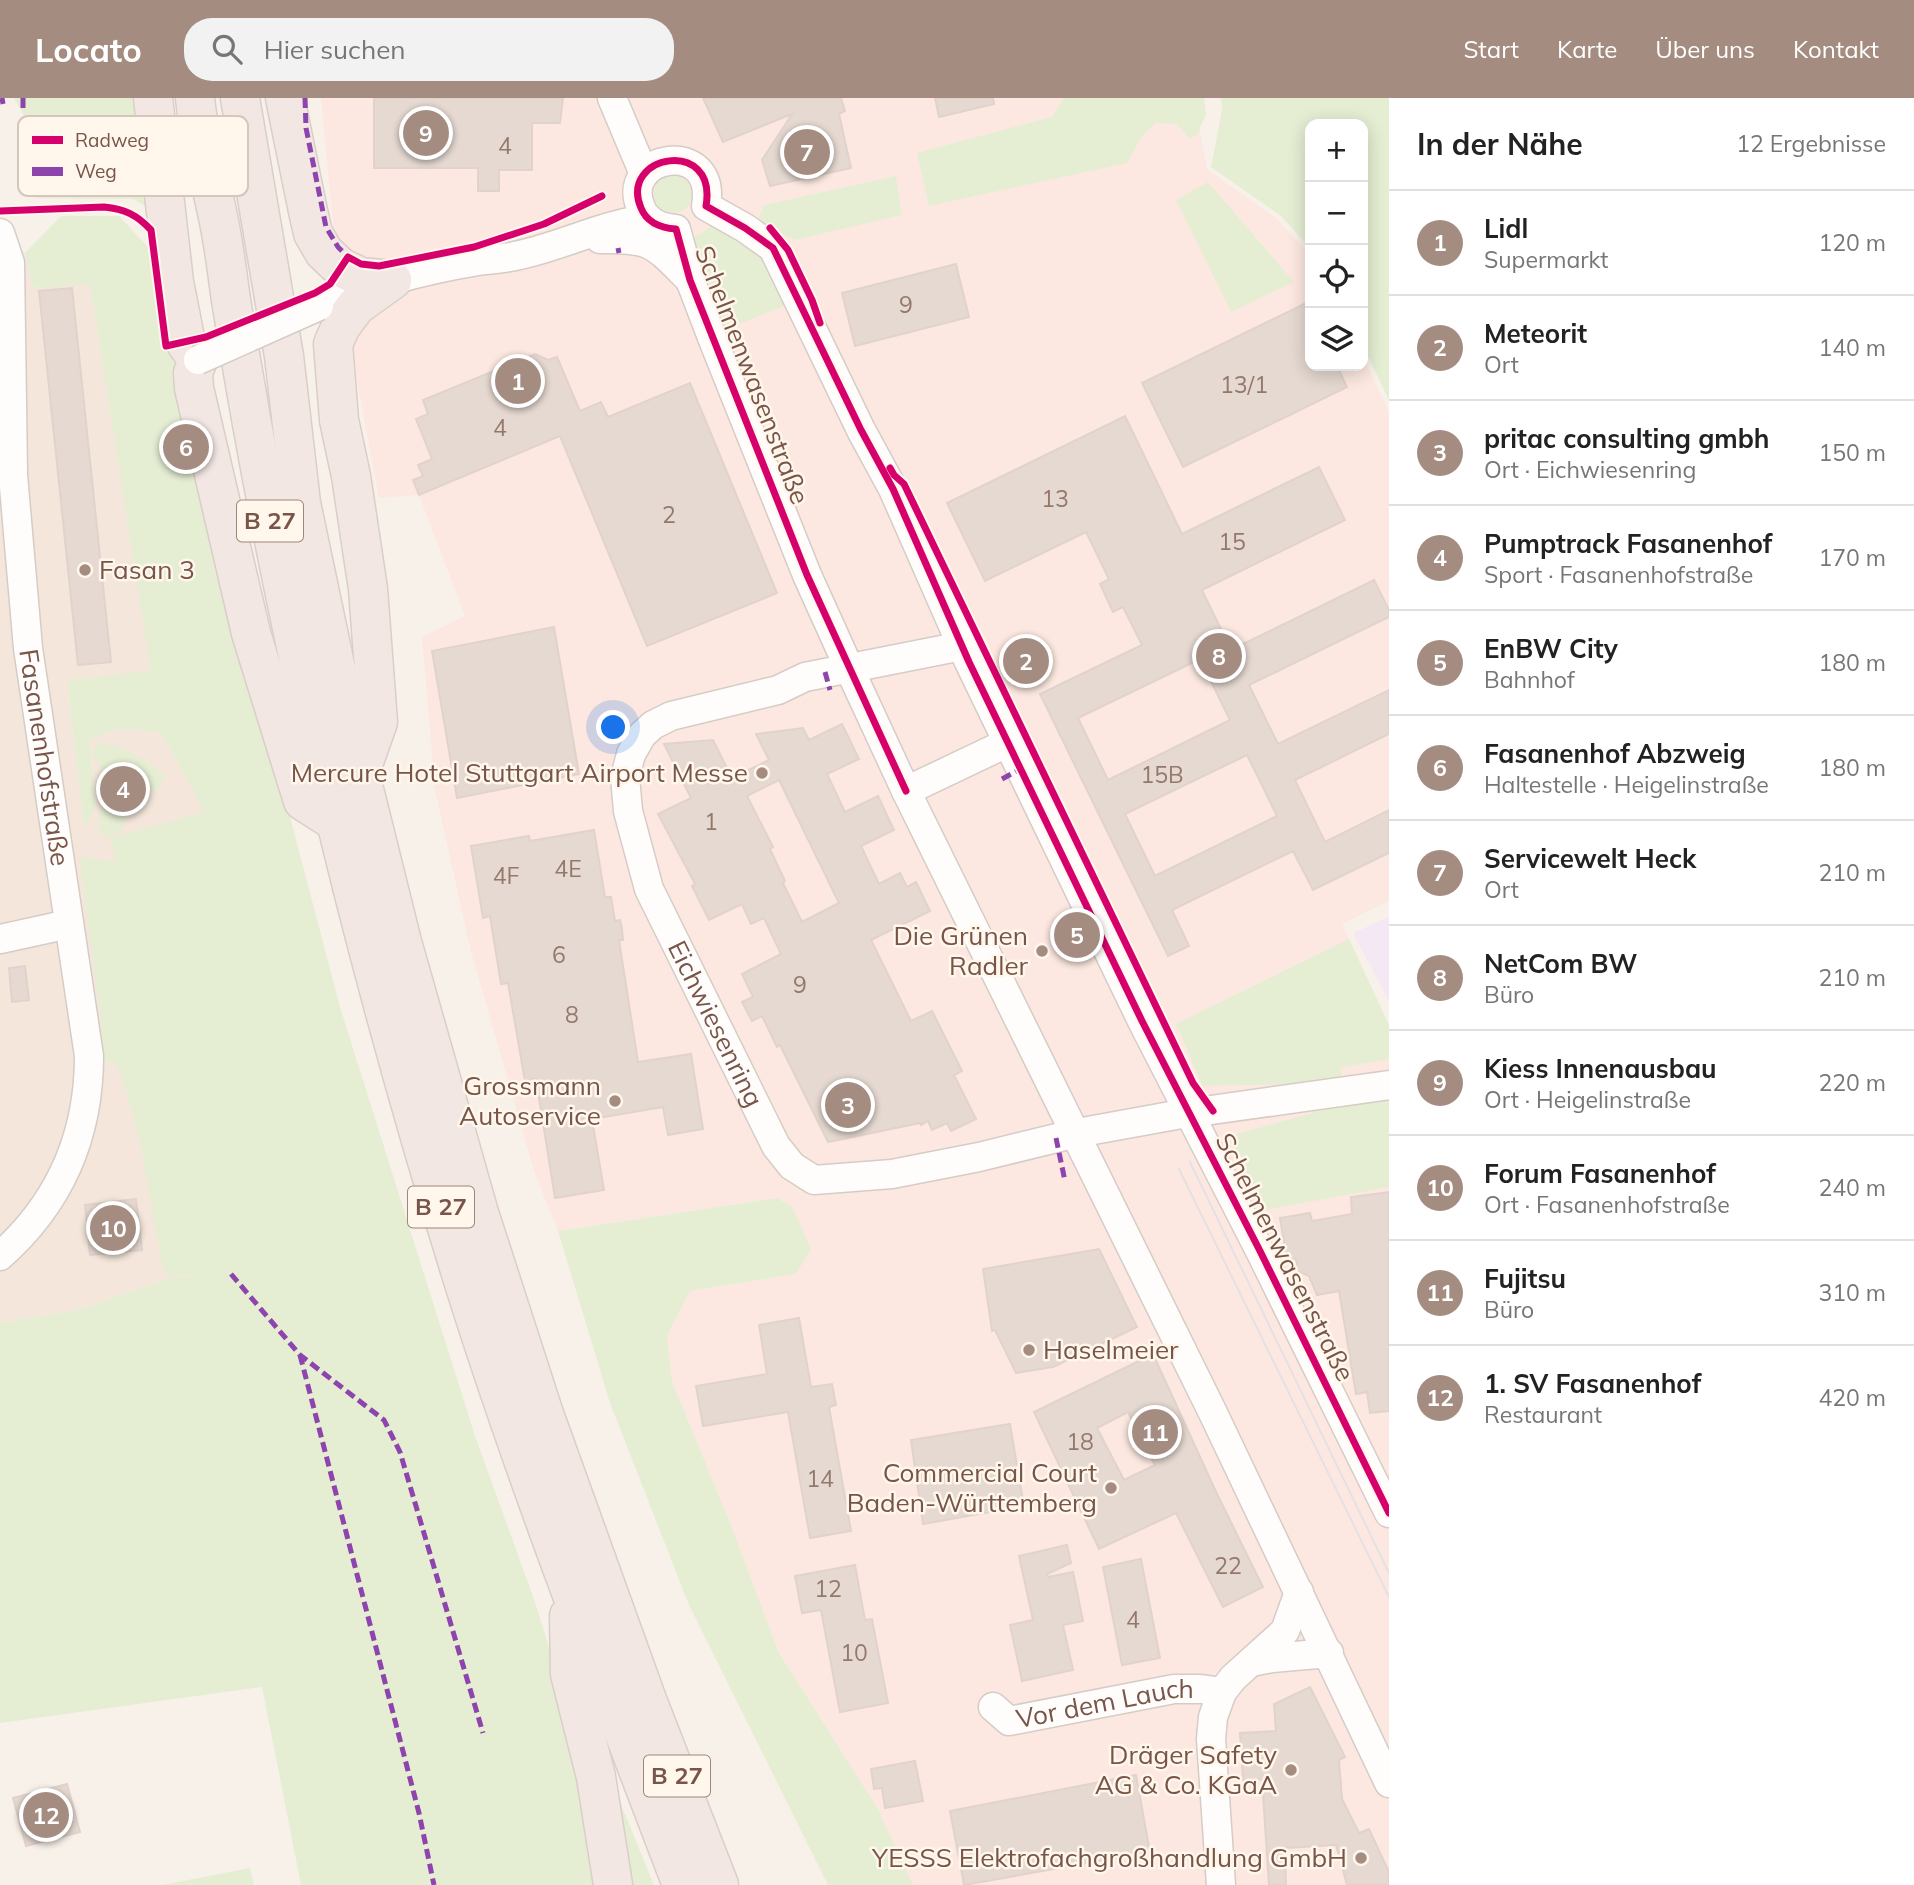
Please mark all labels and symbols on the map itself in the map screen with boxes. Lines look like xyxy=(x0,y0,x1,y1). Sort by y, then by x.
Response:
pin: 9 xyxy=(403,107,449,159)
legend xyxy=(18,116,248,196)
pin: 7 xyxy=(784,126,830,178)
text: Radweg xyxy=(75,128,149,152)
house number: 4 xyxy=(498,131,512,160)
text: Weg xyxy=(75,159,117,183)
street label: Schelmenwasenstraße xyxy=(688,241,817,509)
house number: 9 xyxy=(899,290,913,319)
pin: 1 xyxy=(495,355,541,407)
house number: 13/1 xyxy=(1220,370,1268,399)
house number: 4 xyxy=(493,413,507,442)
pin: 6 xyxy=(163,421,209,473)
house number: 13 xyxy=(1041,484,1069,513)
road number: B 27 xyxy=(237,500,303,542)
house number: 2 xyxy=(662,500,676,529)
house number: 15 xyxy=(1218,527,1246,556)
place label: Fasan 3 xyxy=(99,553,195,586)
marker: Fasan 3 xyxy=(77,562,93,578)
pin: 8 xyxy=(1196,630,1242,682)
pin: 2 xyxy=(1003,635,1049,687)
street label: Fasanenhofstraße xyxy=(12,647,77,868)
your location xyxy=(596,710,630,744)
place label: Mercure Hotel Stuttgart Airport Messe xyxy=(291,756,748,789)
house number: 15B xyxy=(1140,760,1184,789)
pin: 4 xyxy=(100,763,146,815)
marker: Mercure Hotel Stuttgart Airport Messe xyxy=(754,765,770,781)
house number: 1 xyxy=(704,807,718,836)
house number: 4E xyxy=(554,854,582,883)
house number: 4F xyxy=(493,861,519,890)
pin: 5 xyxy=(1054,909,1100,961)
place label: Die Grünen Radler xyxy=(893,919,1029,982)
street label: Eichwiesenring xyxy=(661,935,771,1112)
house number: 6 xyxy=(552,940,566,969)
marker: Die Grünen Radler xyxy=(1034,943,1050,959)
house number: 9 xyxy=(793,970,807,999)
house number: 8 xyxy=(565,1000,579,1029)
place label: Grossmann Autoservice xyxy=(459,1069,601,1132)
pin: 3 xyxy=(825,1079,871,1131)
marker: Grossmann Autoservice xyxy=(607,1093,623,1109)
street label: Schelmenwasenstraße xyxy=(1208,1127,1362,1386)
road number: B 27 xyxy=(408,1186,474,1227)
pin: 10 xyxy=(90,1202,136,1254)
place label: Haselmeier xyxy=(1043,1333,1179,1366)
marker: Haselmeier xyxy=(1021,1342,1037,1358)
pin: 11 xyxy=(1132,1406,1178,1458)
house number: 18 xyxy=(1066,1427,1094,1456)
place label: Commercial Court Baden-Württemberg xyxy=(847,1456,1097,1519)
house number: 14 xyxy=(806,1464,834,1493)
marker: Commercial Court Baden-Württemberg xyxy=(1103,1480,1119,1496)
house number: 22 xyxy=(1214,1551,1242,1580)
house number: 12 xyxy=(814,1574,842,1603)
house number: 4 xyxy=(1126,1605,1140,1634)
house number: 10 xyxy=(840,1638,868,1667)
street label: Vor dem Lauch xyxy=(1013,1671,1194,1735)
place label: Dräger Safety AG & Co. KGaA xyxy=(1095,1738,1277,1801)
road number: B 27 xyxy=(644,1756,710,1796)
marker: Dräger Safety AG & Co. KGaA xyxy=(1283,1762,1299,1778)
pin: 12 xyxy=(23,1789,69,1841)
place label: YESSS Elektrofachgroßhandlung GmbH xyxy=(871,1841,1347,1874)
marker: YESSS Elektrofachgroßhandlung GmbH xyxy=(1353,1850,1369,1866)

